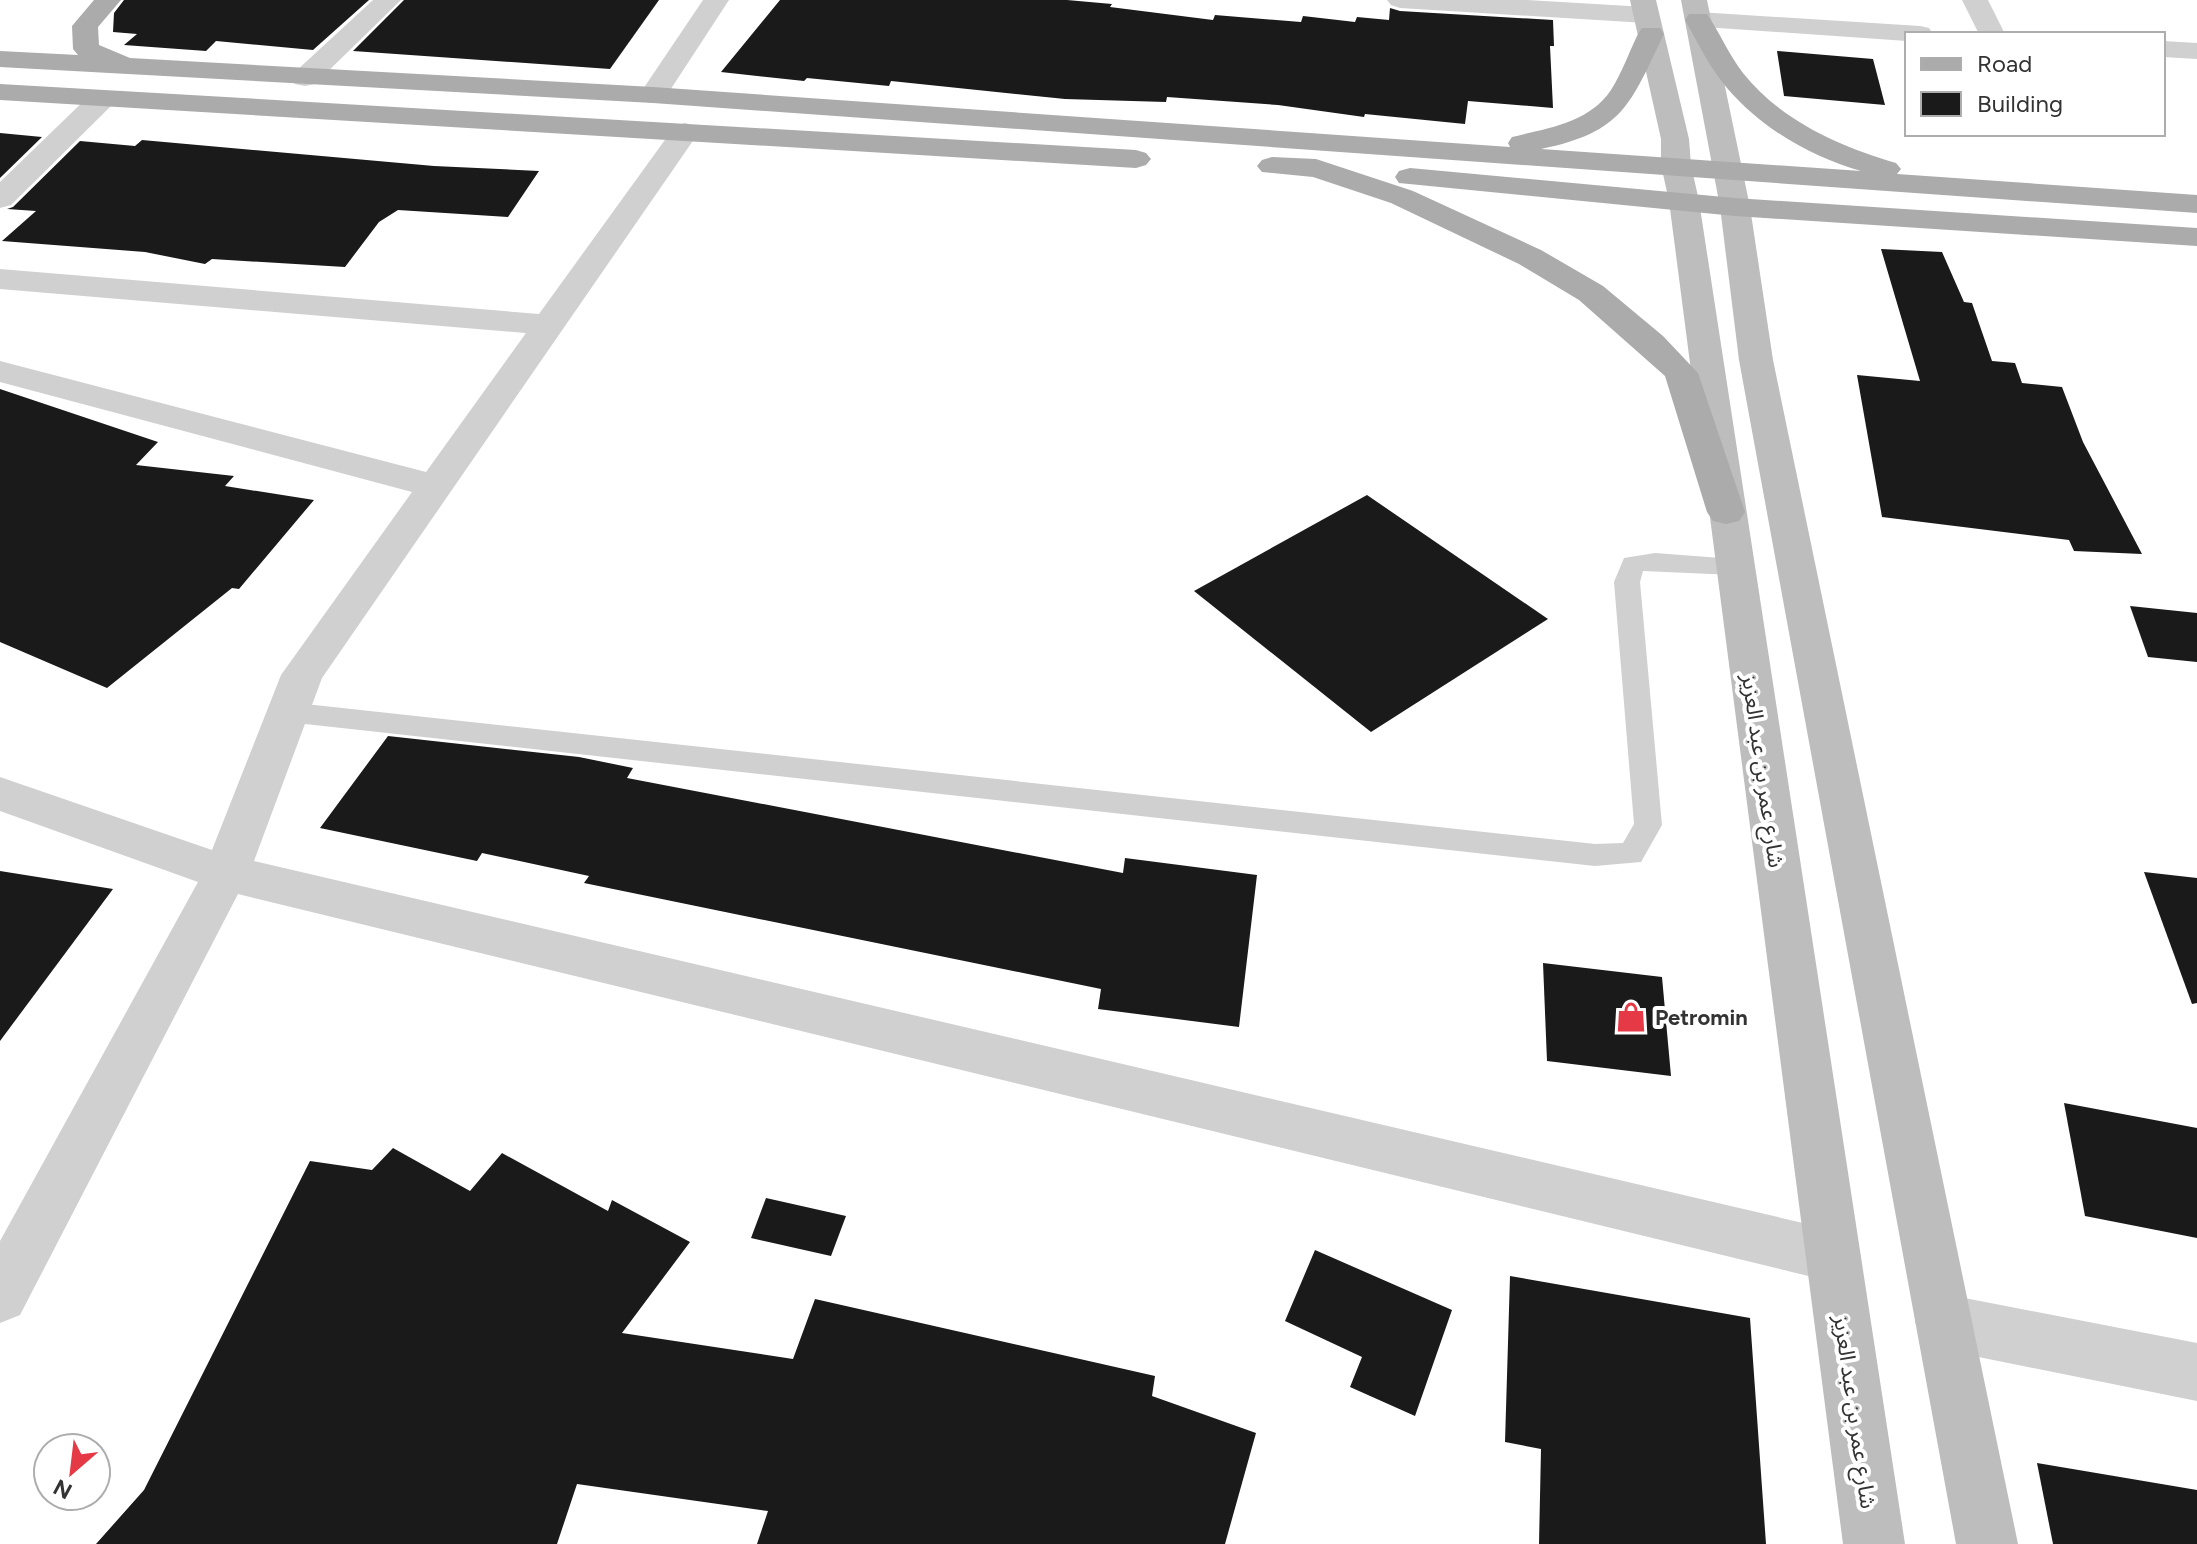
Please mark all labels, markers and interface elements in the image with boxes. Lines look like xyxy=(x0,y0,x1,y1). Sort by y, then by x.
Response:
legend xyxy=(1905,32,2165,136)
text: Road xyxy=(1977,49,2032,78)
text: Building xyxy=(1977,89,2063,118)
street label: شارع عمر بن عبد العزيز xyxy=(1733,671,1790,870)
shop icon: Petromin xyxy=(1614,1000,1648,1034)
place label: Petromin xyxy=(1655,1004,1748,1031)
street label: شارع عمر بن عبد العزيز xyxy=(1825,1312,1882,1511)
north arrow xyxy=(32,1432,112,1512)
text: N xyxy=(49,1473,77,1505)

